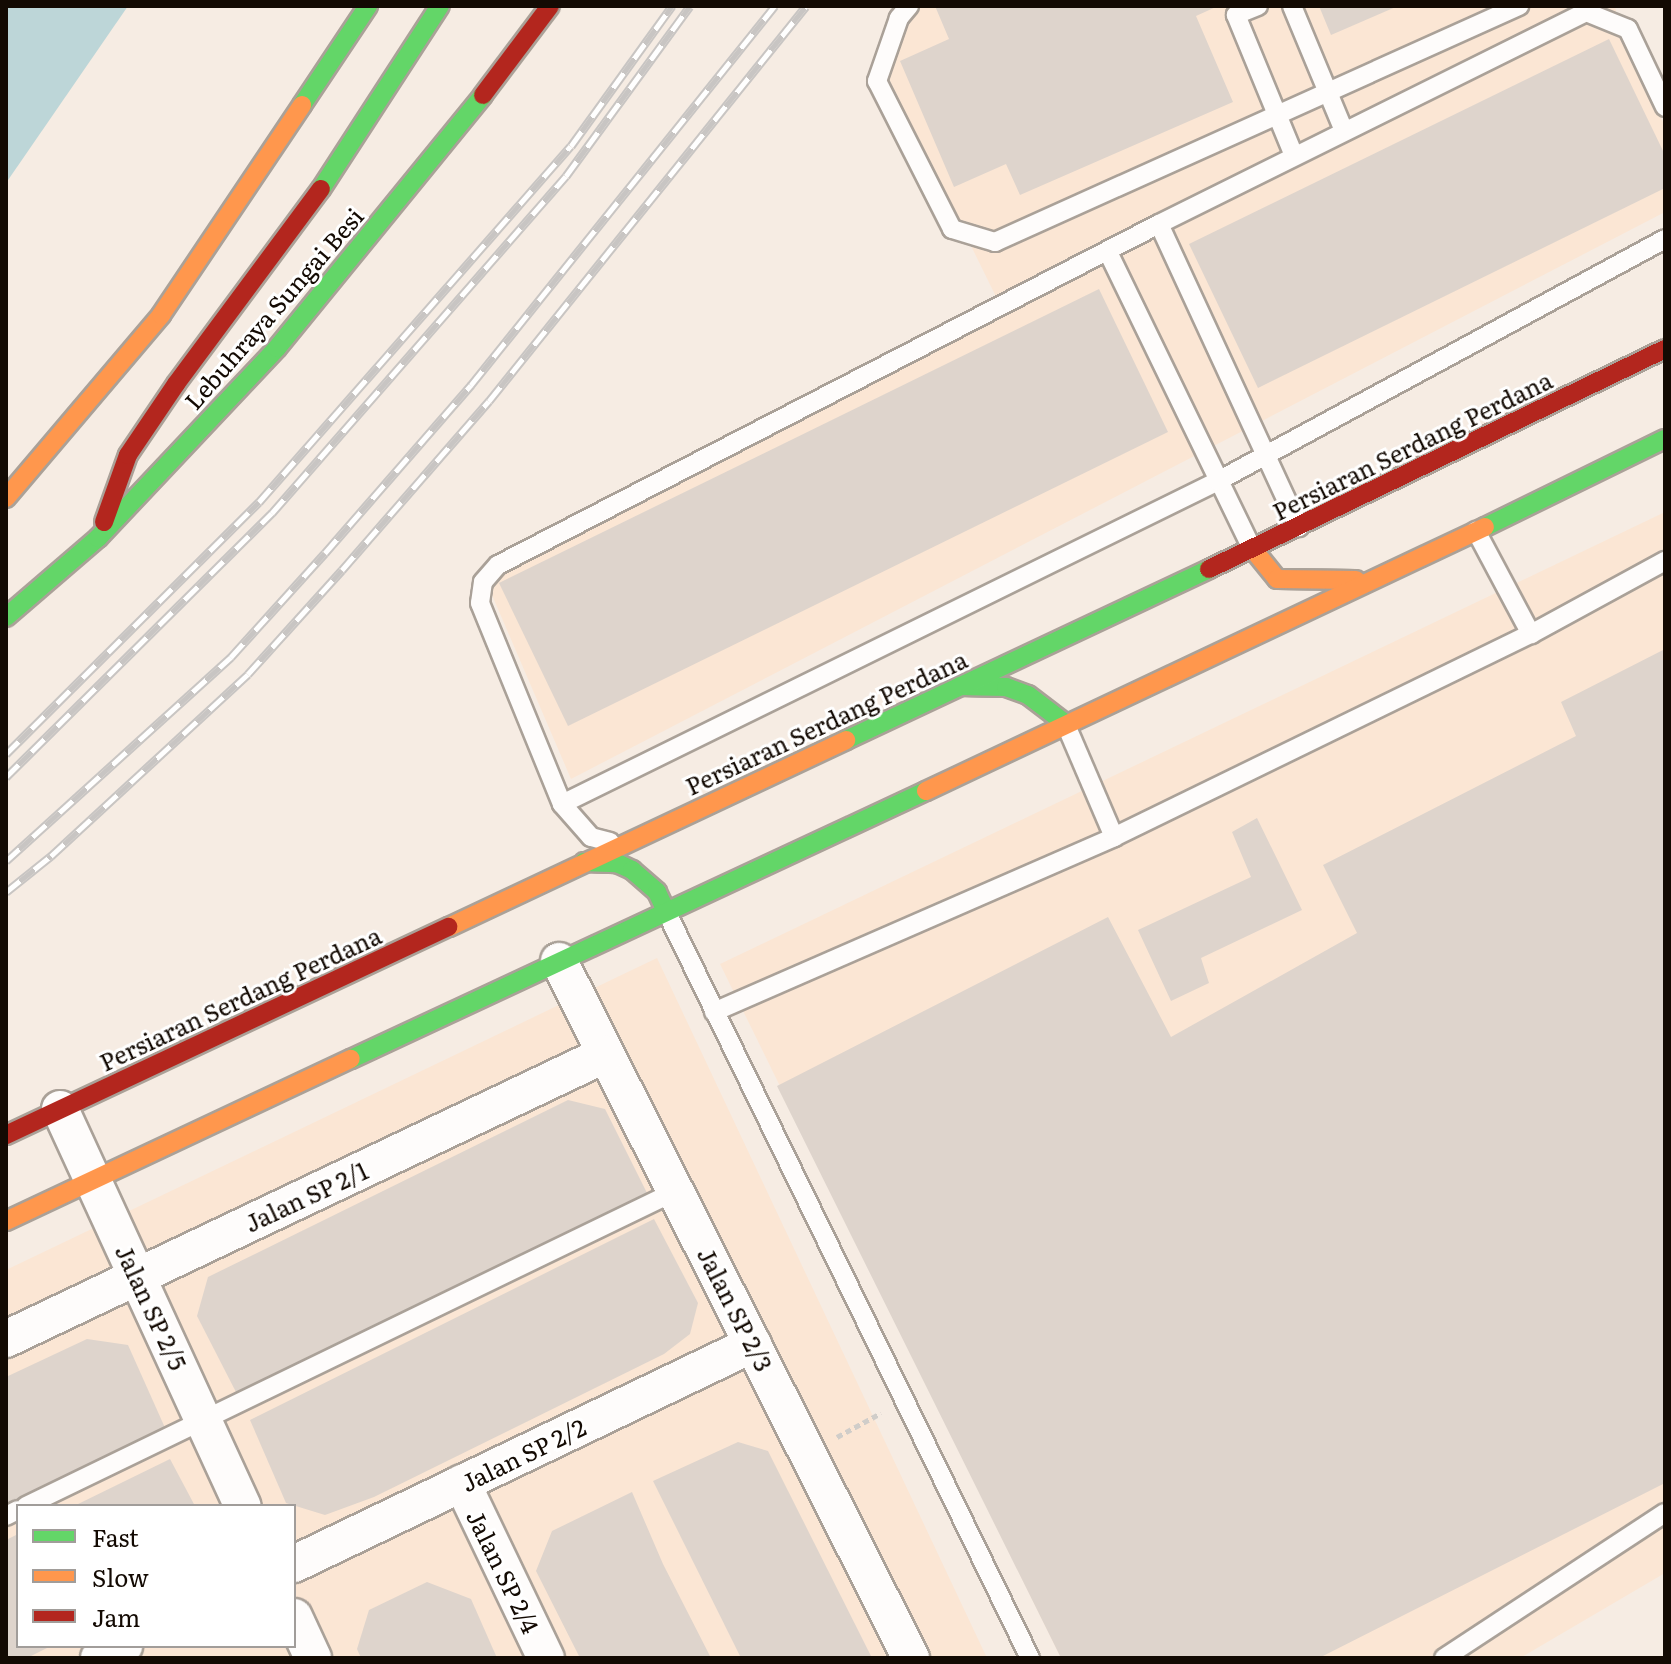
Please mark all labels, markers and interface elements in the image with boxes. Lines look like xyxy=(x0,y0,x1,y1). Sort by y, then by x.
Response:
street label: Lebuhraya Sungai Besi xyxy=(178,201,368,415)
street label: Persiaran Serdang Perdana xyxy=(1268,365,1556,525)
street label: Persiaran Serdang Perdana xyxy=(681,644,971,800)
street label: Persiaran Serdang Perdana xyxy=(95,920,385,1076)
street label: Jalan SP 2/1 xyxy=(240,1155,372,1237)
street label: Jalan SP 2/5 xyxy=(110,1240,194,1374)
street label: Jalan SP 2/3 xyxy=(692,1242,780,1376)
street label: Jalan SP 2/2 xyxy=(456,1411,590,1497)
legend xyxy=(16,1504,296,1648)
street label: Jalan SP 2/4 xyxy=(462,1505,546,1637)
text: Fast xyxy=(92,1519,139,1554)
text: Slow xyxy=(92,1559,149,1594)
text: Jam xyxy=(92,1599,140,1634)

